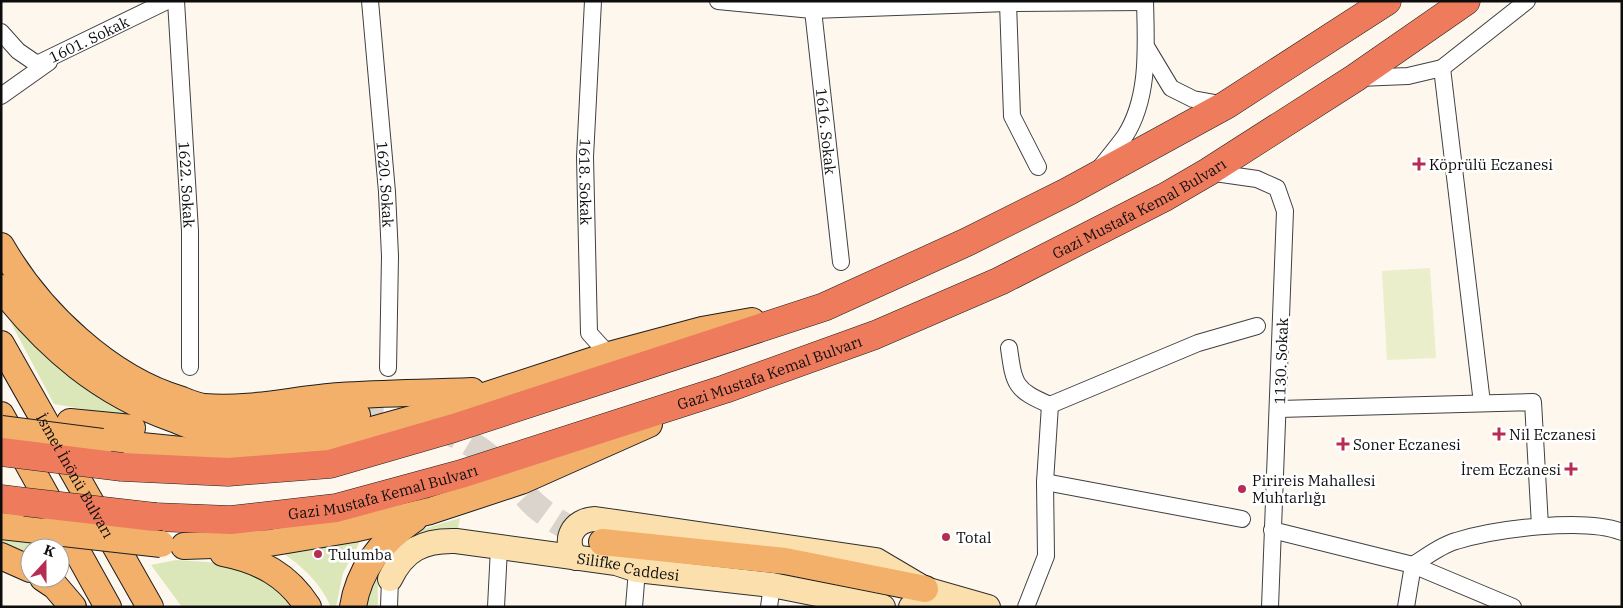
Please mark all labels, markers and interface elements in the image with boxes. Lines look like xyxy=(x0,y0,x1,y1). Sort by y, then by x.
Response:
street label: 1601. Sokak xyxy=(46,11,132,66)
street label: 1616. Sokak xyxy=(812,87,841,176)
street label: 1618. Sokak xyxy=(575,138,596,226)
street label: 1620. Sokak xyxy=(373,140,398,228)
street label: 1622. Sokak xyxy=(175,141,199,229)
street label: Gazi Mustafa Kemal Bulvarı xyxy=(1049,153,1230,263)
place label: Köprülü Eczanesi xyxy=(1429,155,1553,174)
marker: Köprülü Eczanesi xyxy=(1413,158,1425,170)
street label: 1130. Sokak xyxy=(1270,317,1292,405)
street label: Gazi Mustafa Kemal Bulvarı xyxy=(674,331,865,413)
street label: İsmet İnönü Bulvarı xyxy=(33,410,118,541)
place label: Nil Eczanesi xyxy=(1509,425,1596,444)
marker: Nil Eczanesi xyxy=(1493,428,1505,440)
place label: Soner Eczanesi xyxy=(1353,435,1461,454)
marker: Soner Eczanesi xyxy=(1337,438,1349,450)
street label: Gazi Mustafa Kemal Bulvarı xyxy=(287,460,480,523)
place label: İrem Eczanesi xyxy=(1461,460,1561,479)
marker: İrem Eczanesi xyxy=(1565,463,1577,475)
place label: Pirireis Mahallesi Muhtarlığı xyxy=(1252,471,1376,507)
marker: Pirireis Mahallesi Muhtarlığı xyxy=(1236,483,1248,495)
place label: Total xyxy=(956,528,992,547)
marker: Total xyxy=(940,531,952,543)
north arrow xyxy=(20,538,70,588)
text: K xyxy=(41,541,58,561)
place label: Tulumba xyxy=(328,545,392,564)
marker: Tulumba xyxy=(312,548,324,560)
street label: Silifke Caddesi xyxy=(576,548,681,584)

